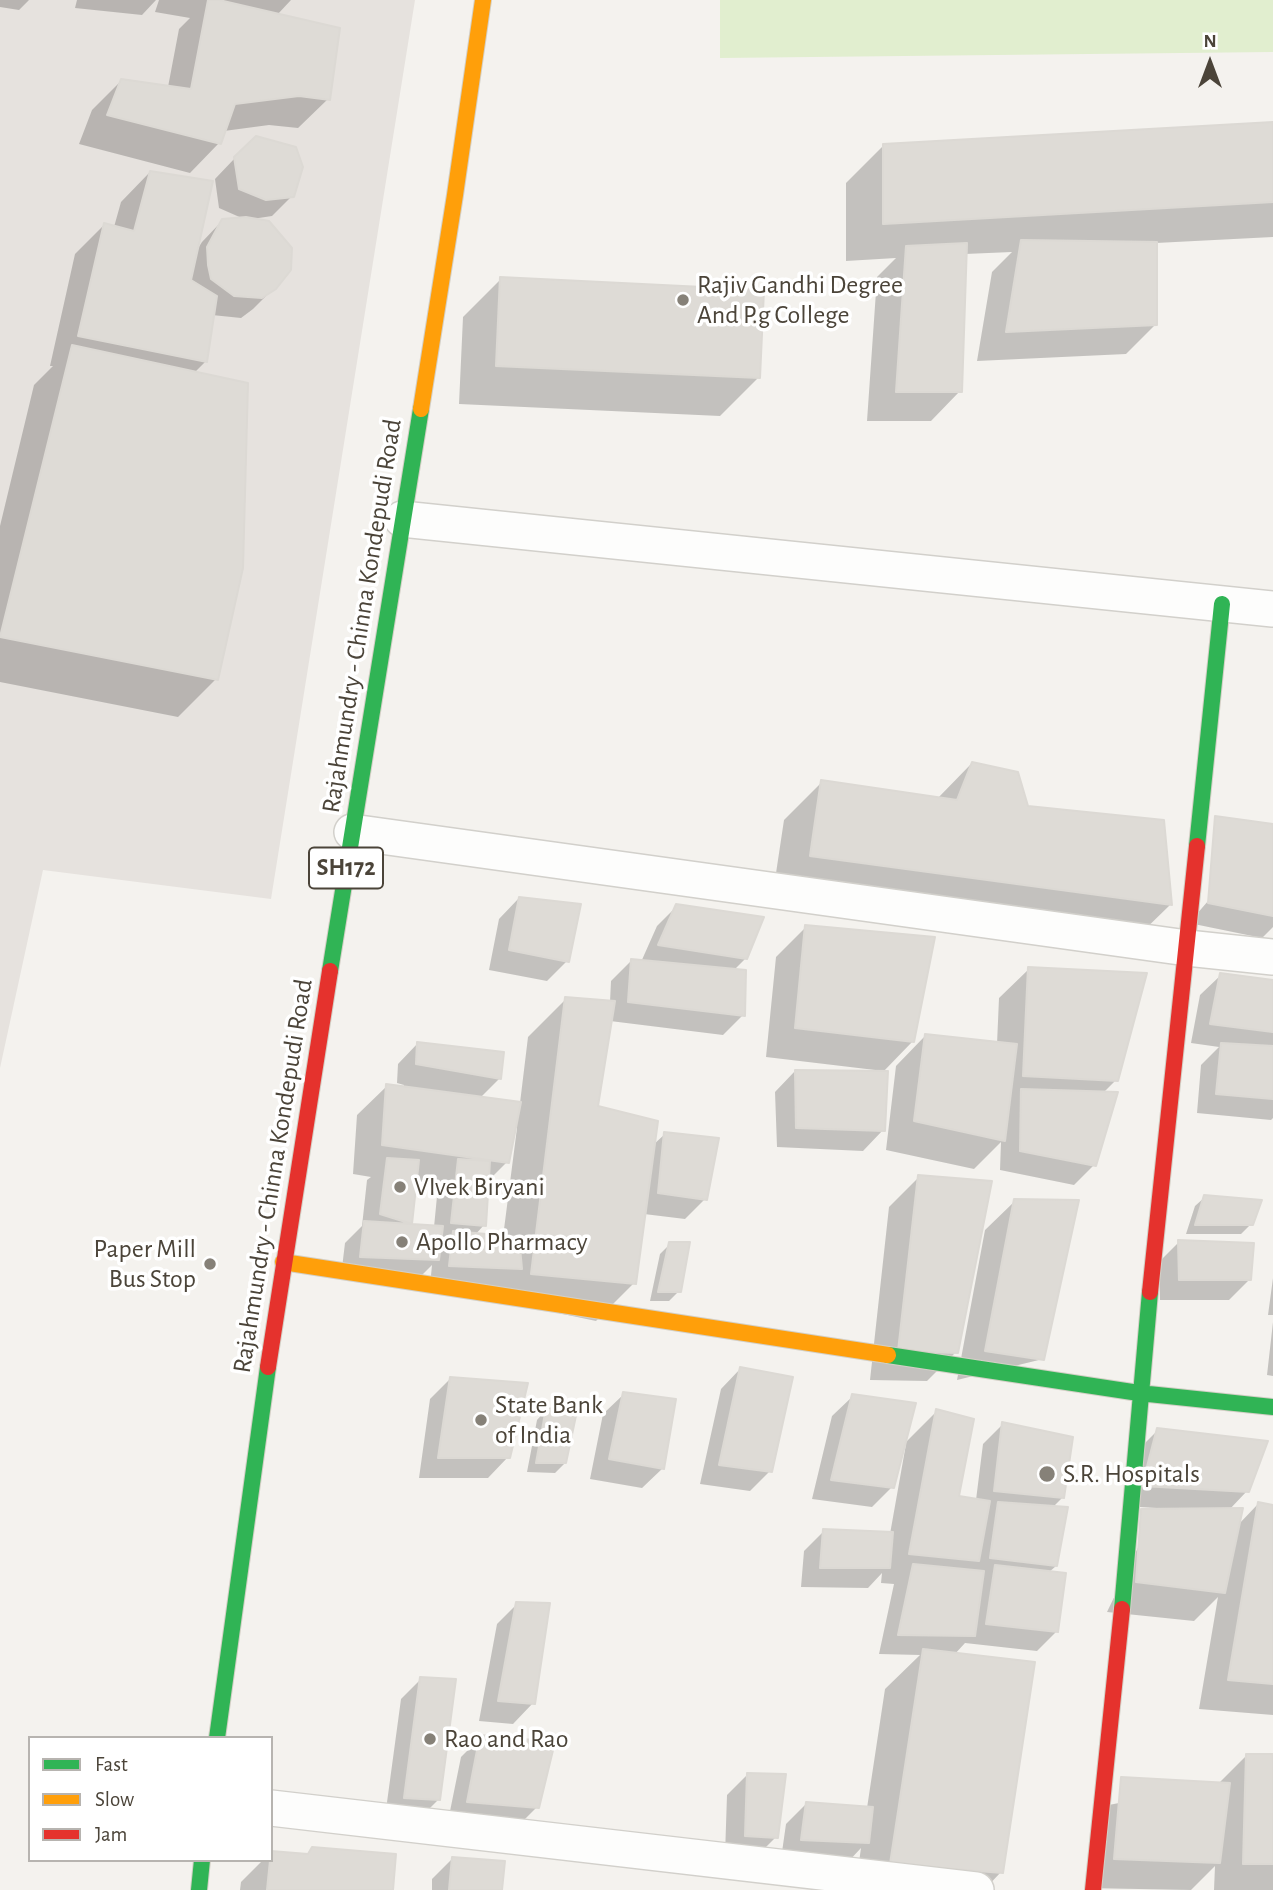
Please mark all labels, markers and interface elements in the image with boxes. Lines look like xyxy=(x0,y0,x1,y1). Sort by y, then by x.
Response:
north arrow xyxy=(1175,28,1245,98)
text: N xyxy=(1203,32,1217,51)
place label: Rajiv Gandhi Degree And P.g College xyxy=(697,269,903,330)
marker: Rajiv Gandhi Degree And P.g College xyxy=(675,292,691,308)
street label: Rajahmundry - Chinna Kondepudi Road xyxy=(315,417,409,815)
road number: SH172 xyxy=(309,848,383,888)
street label: Rajahmundry - Chinna Kondepudi Road xyxy=(226,977,320,1375)
place label: VIvek Biryani xyxy=(414,1171,545,1203)
marker: VIvek Biryani xyxy=(392,1179,408,1195)
place label: Apollo Pharmacy xyxy=(416,1226,587,1258)
place label: Paper Mill Bus Stop xyxy=(94,1233,196,1294)
marker: Apollo Pharmacy xyxy=(394,1234,410,1250)
marker: Paper Mill Bus Stop xyxy=(202,1256,218,1272)
place label: State Bank of India xyxy=(495,1389,603,1450)
marker: State Bank of India xyxy=(473,1412,489,1428)
place label: S.R. Hospitals xyxy=(1063,1458,1200,1490)
marker: S.R. Hospitals xyxy=(1037,1464,1057,1484)
place label: Rao and Rao xyxy=(444,1723,569,1755)
marker: Rao and Rao xyxy=(422,1731,438,1747)
legend xyxy=(28,1736,273,1862)
text: Fast xyxy=(95,1754,128,1775)
text: Slow xyxy=(95,1789,134,1810)
text: Jam xyxy=(95,1824,127,1845)

